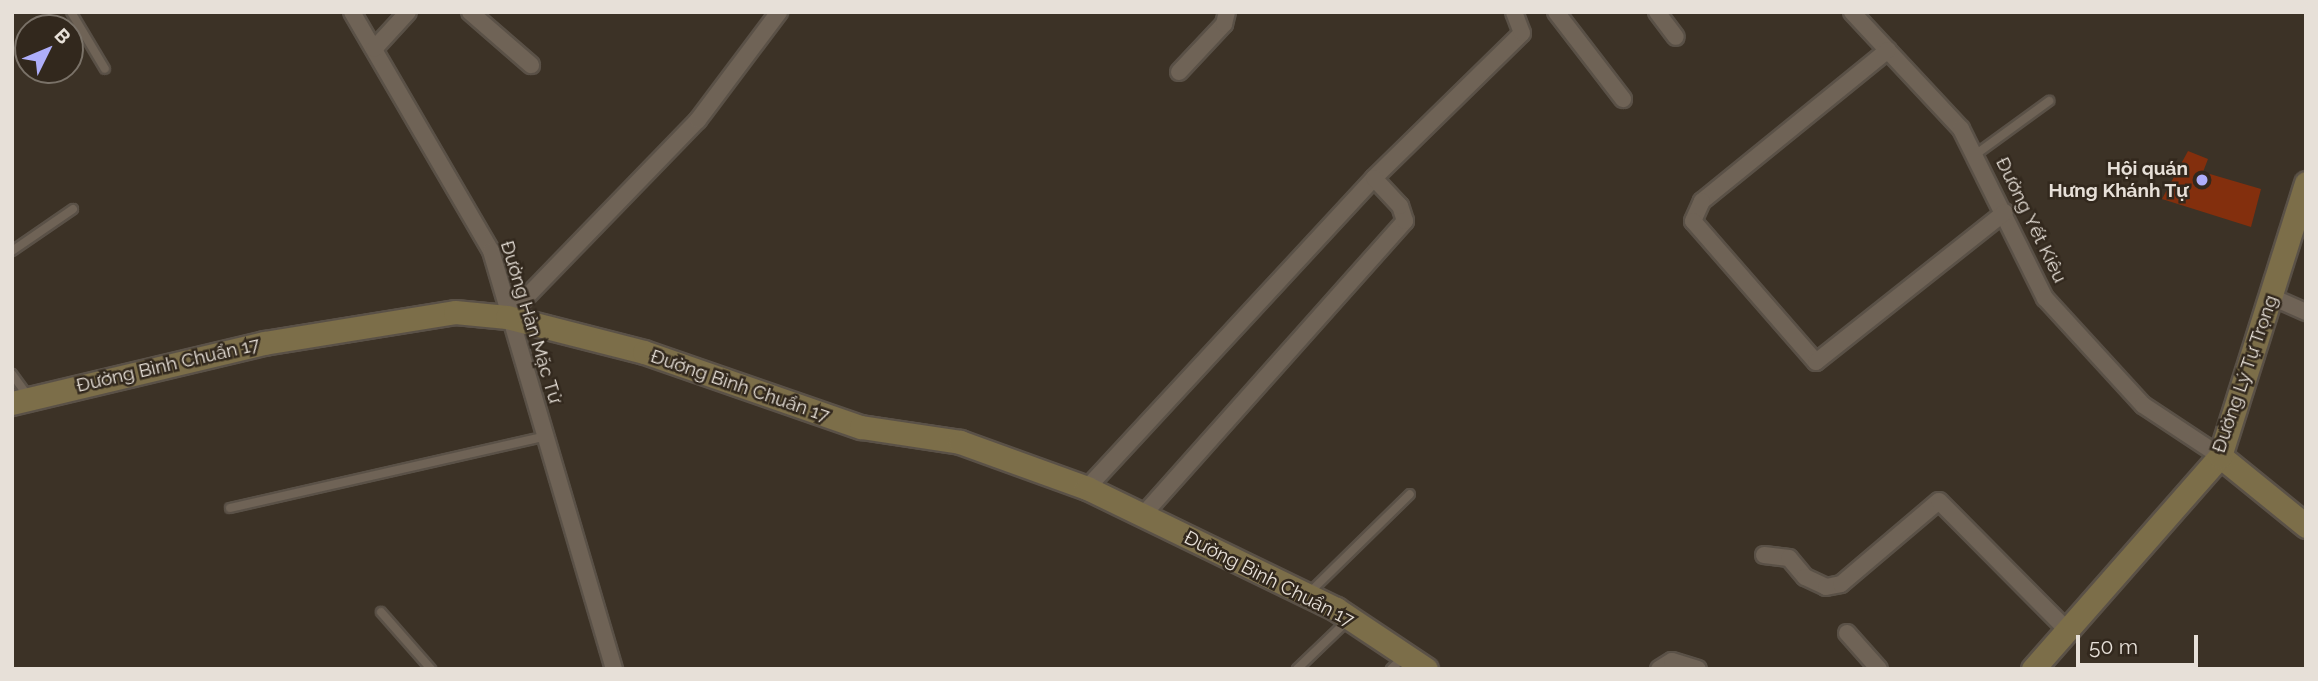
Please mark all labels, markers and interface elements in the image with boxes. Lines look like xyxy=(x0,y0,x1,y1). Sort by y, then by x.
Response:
north arrow xyxy=(14,14,84,84)
text: B xyxy=(50,24,75,48)
street label: Đường Yết Kiêu xyxy=(1991,153,2071,287)
place label: Hội quán Hưng Khánh Tự xyxy=(2048,158,2188,202)
marker: Hội quán Hưng Khánh Tự xyxy=(2194,172,2210,188)
street label: Đường Hàn Mặc Tử xyxy=(495,238,567,406)
street label: Đường Lý Tự Trọng xyxy=(2207,291,2283,457)
street label: Đường Bình Chuẩn 17 xyxy=(74,333,262,397)
street label: Đường Bình Chuẩn 17 xyxy=(648,345,832,427)
street label: Đường Bình Chuẩn 17 xyxy=(1180,526,1358,632)
scale bar xyxy=(2080,622,2202,666)
text: 50 m xyxy=(2089,634,2138,659)

